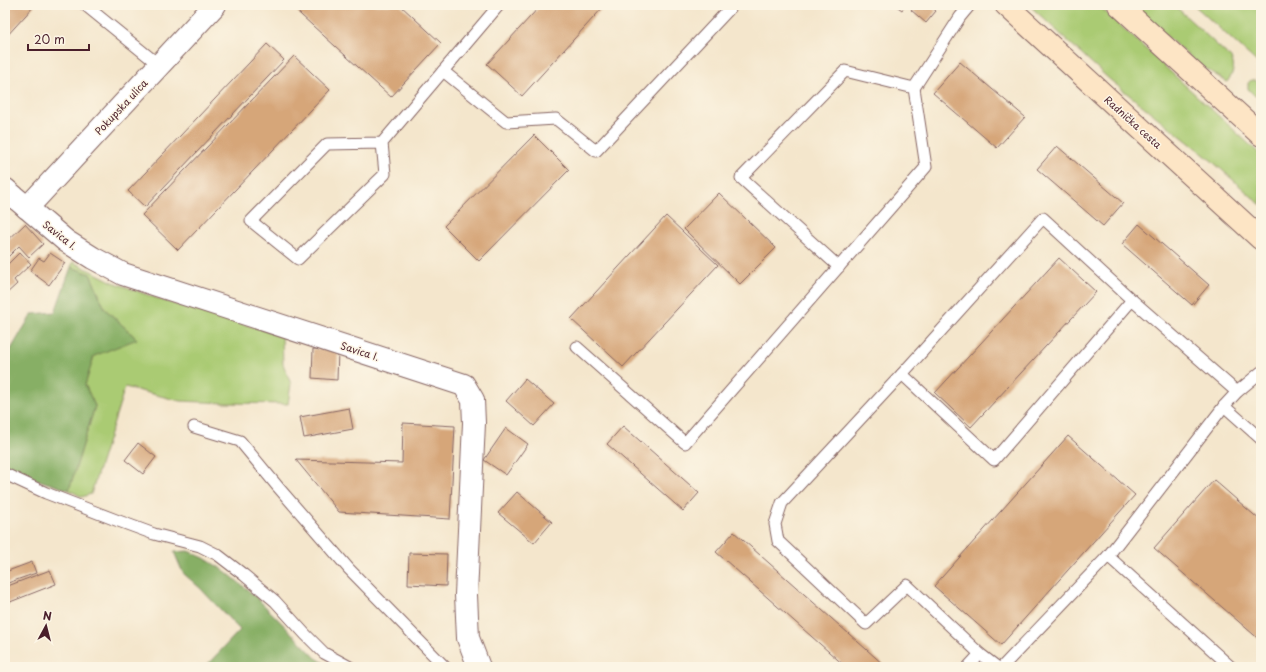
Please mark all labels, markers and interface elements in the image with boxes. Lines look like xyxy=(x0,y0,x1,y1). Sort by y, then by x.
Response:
scale bar xyxy=(28,26,89,52)
text: 20 m xyxy=(34,30,65,48)
street label: Pokupska ulica xyxy=(91,75,151,138)
street label: Radnička cesta xyxy=(1101,92,1166,152)
street label: Savica I. xyxy=(40,216,81,253)
street label: Savica I. xyxy=(339,337,381,364)
north arrow xyxy=(26,606,66,646)
text: N xyxy=(42,607,53,625)

